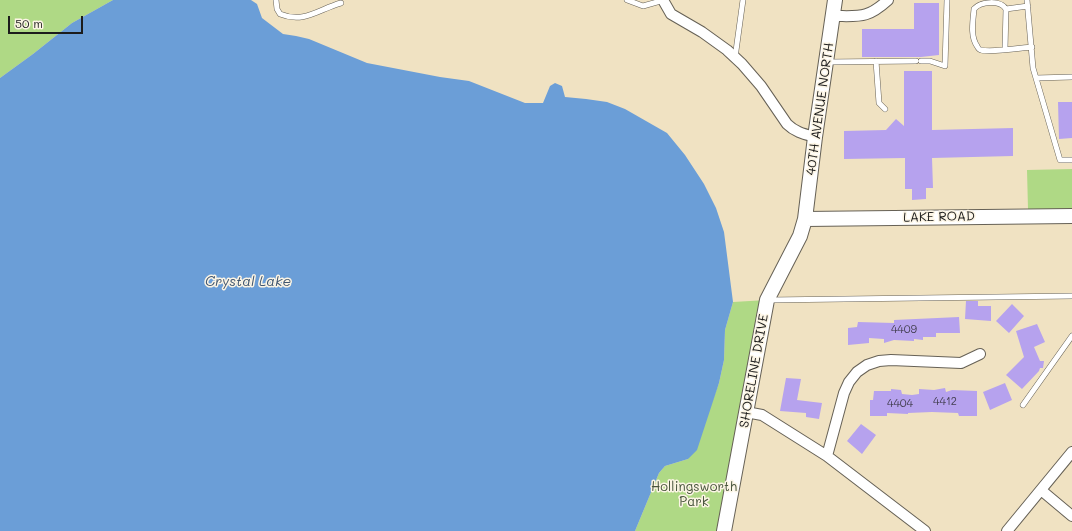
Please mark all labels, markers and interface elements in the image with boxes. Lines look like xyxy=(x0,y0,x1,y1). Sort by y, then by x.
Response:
scale bar xyxy=(10,8,85,34)
text: 50 m xyxy=(15,15,43,31)
street label: 40TH AVENUE NORTH xyxy=(803,42,837,176)
street label: LAKE ROAD xyxy=(903,209,975,225)
water label: Crystal Lake xyxy=(205,274,291,290)
street label: SHORELINE DRIVE xyxy=(736,313,772,429)
house number: 4409 xyxy=(891,323,917,337)
house number: 4412 xyxy=(933,395,957,409)
house number: 4404 xyxy=(887,397,913,411)
park label: Hollingsworth Park xyxy=(651,479,737,510)

